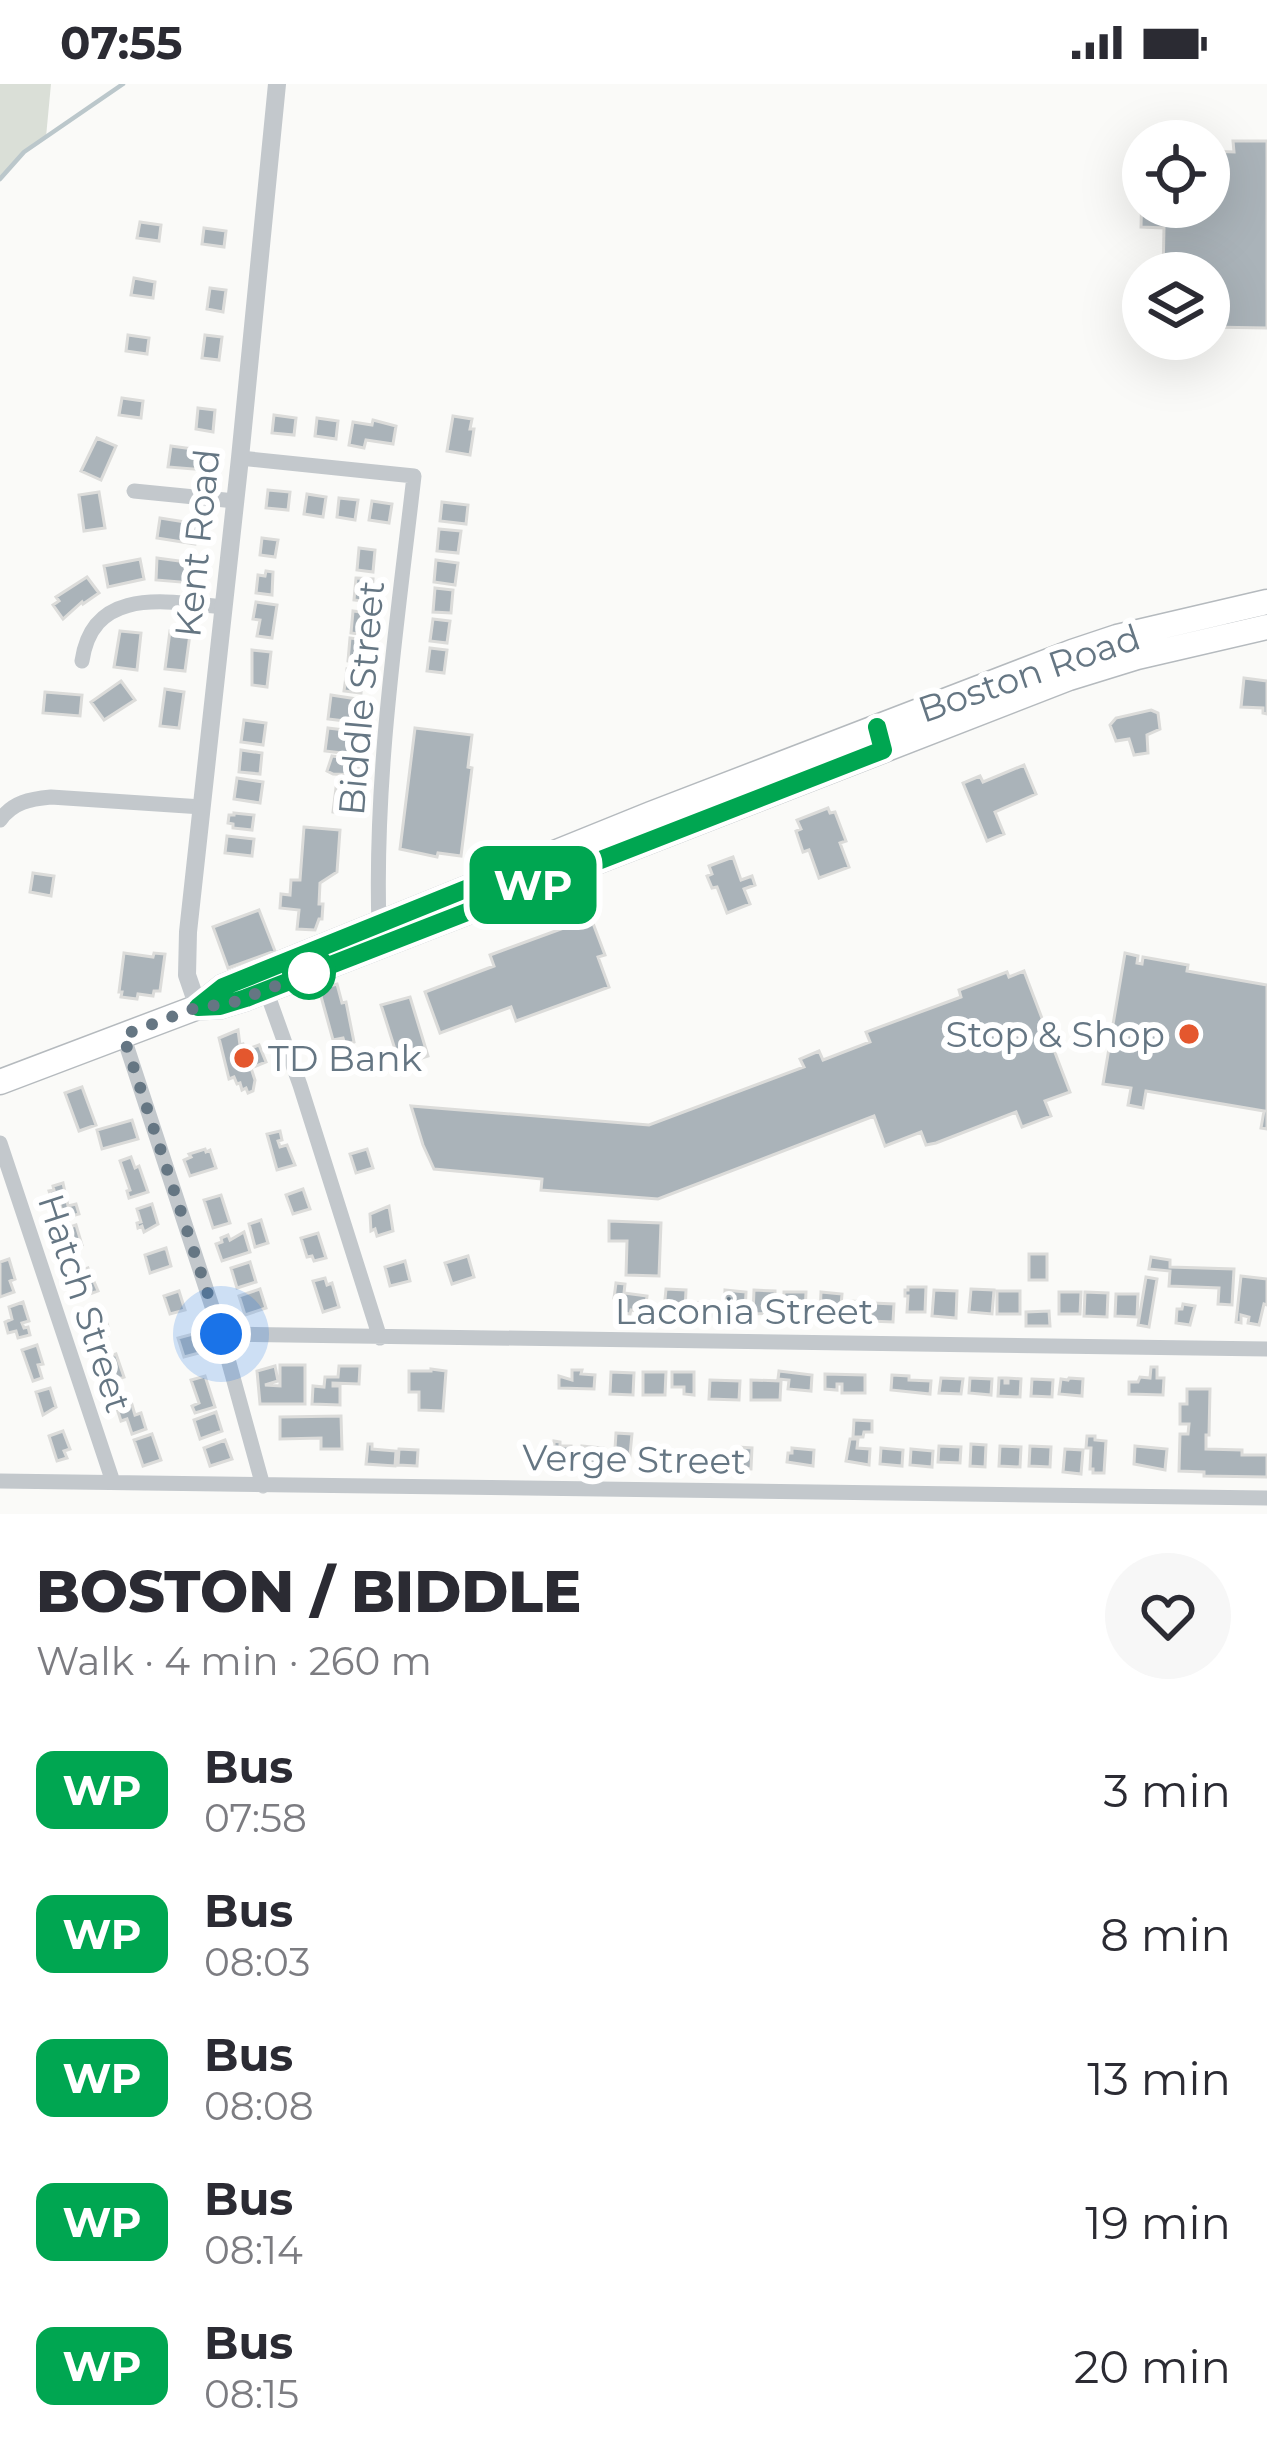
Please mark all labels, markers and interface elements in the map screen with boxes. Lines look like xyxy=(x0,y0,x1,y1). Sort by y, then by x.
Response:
text: 07:55 xyxy=(60,15,183,70)
map controls xyxy=(1122,120,1230,360)
button: locate xyxy=(1122,120,1230,228)
button: layers xyxy=(1122,252,1230,360)
street label: Kent Road xyxy=(165,447,229,639)
street label: Biddle Street xyxy=(329,579,393,817)
street label: Boston Road xyxy=(912,614,1146,732)
line badge: WP xyxy=(479,846,587,924)
text: WP xyxy=(494,859,572,911)
unlabelled marker xyxy=(284,948,334,998)
place label: Stop & Shop xyxy=(946,1012,1165,1056)
marker: Stop & Shop xyxy=(1176,1021,1202,1047)
place label: TD Bank xyxy=(268,1036,423,1080)
marker: TD Bank xyxy=(231,1045,257,1071)
street label: Hatch Street xyxy=(29,1188,141,1418)
street label: Laconia Street xyxy=(615,1289,873,1333)
your location xyxy=(191,1304,251,1364)
street label: Verge Street xyxy=(522,1435,746,1483)
button: heart xyxy=(1105,1553,1231,1679)
text: BOSTON / BIDDLE xyxy=(36,1557,581,1626)
text: Walk · 4 min · 260 m xyxy=(36,1637,432,1685)
text: Bus xyxy=(204,1739,293,1794)
text: 3 min xyxy=(1104,1763,1231,1818)
text: WP xyxy=(63,1764,141,1816)
text: 07:58 xyxy=(204,1794,307,1842)
text: Bus xyxy=(204,1883,293,1938)
text: 8 min xyxy=(1100,1907,1231,1962)
text: WP xyxy=(63,1908,141,1960)
text: 08:03 xyxy=(204,1938,310,1986)
text: Bus xyxy=(204,2027,293,2082)
text: 13 min xyxy=(1087,2051,1231,2106)
text: WP xyxy=(63,2052,141,2104)
text: 08:08 xyxy=(204,2082,314,2130)
text: Bus xyxy=(204,2171,293,2226)
text: 19 min xyxy=(1085,2195,1231,2250)
text: WP xyxy=(63,2196,141,2248)
text: 08:14 xyxy=(204,2226,303,2274)
text: Bus xyxy=(204,2315,293,2370)
text: 20 min xyxy=(1074,2339,1231,2394)
text: WP xyxy=(63,2340,141,2392)
text: 08:15 xyxy=(204,2370,299,2418)

